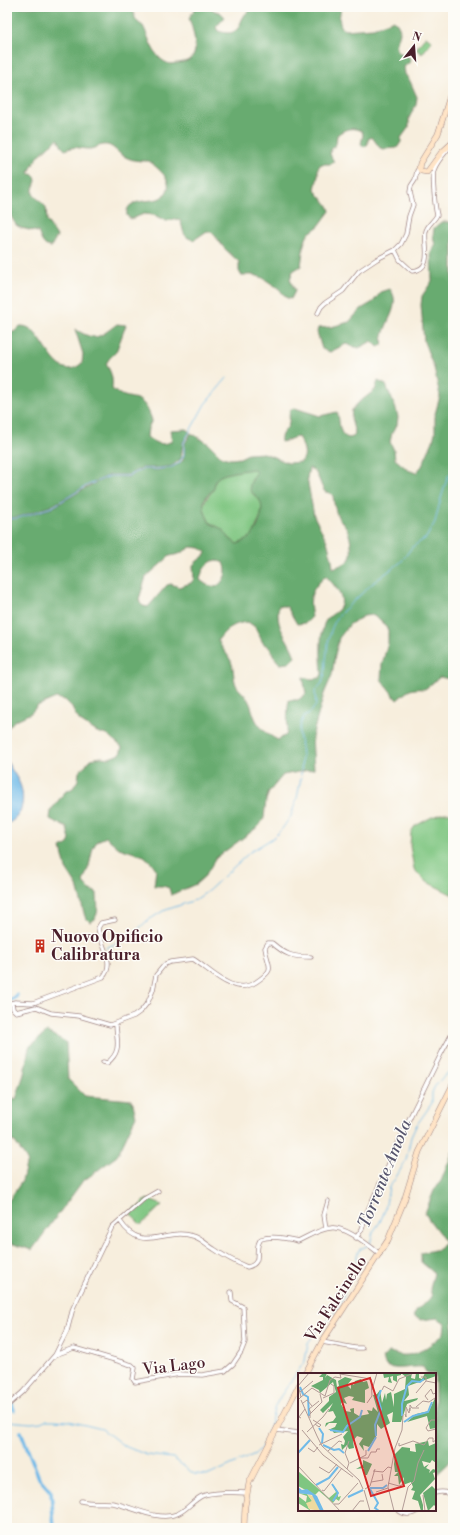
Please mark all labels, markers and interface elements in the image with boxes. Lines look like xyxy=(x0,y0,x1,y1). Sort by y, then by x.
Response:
north arrow xyxy=(394,26,434,66)
text: N xyxy=(410,29,423,45)
place label: Nuovo Opificio Calibratura xyxy=(51,927,163,965)
building icon: Nuovo Opificio Calibratura xyxy=(32,938,48,954)
water label: Torrente Amola xyxy=(353,1116,417,1231)
street label: Via Falcinello xyxy=(300,1252,371,1347)
street label: Via Lago xyxy=(140,1352,207,1380)
inset map xyxy=(298,1373,436,1511)

